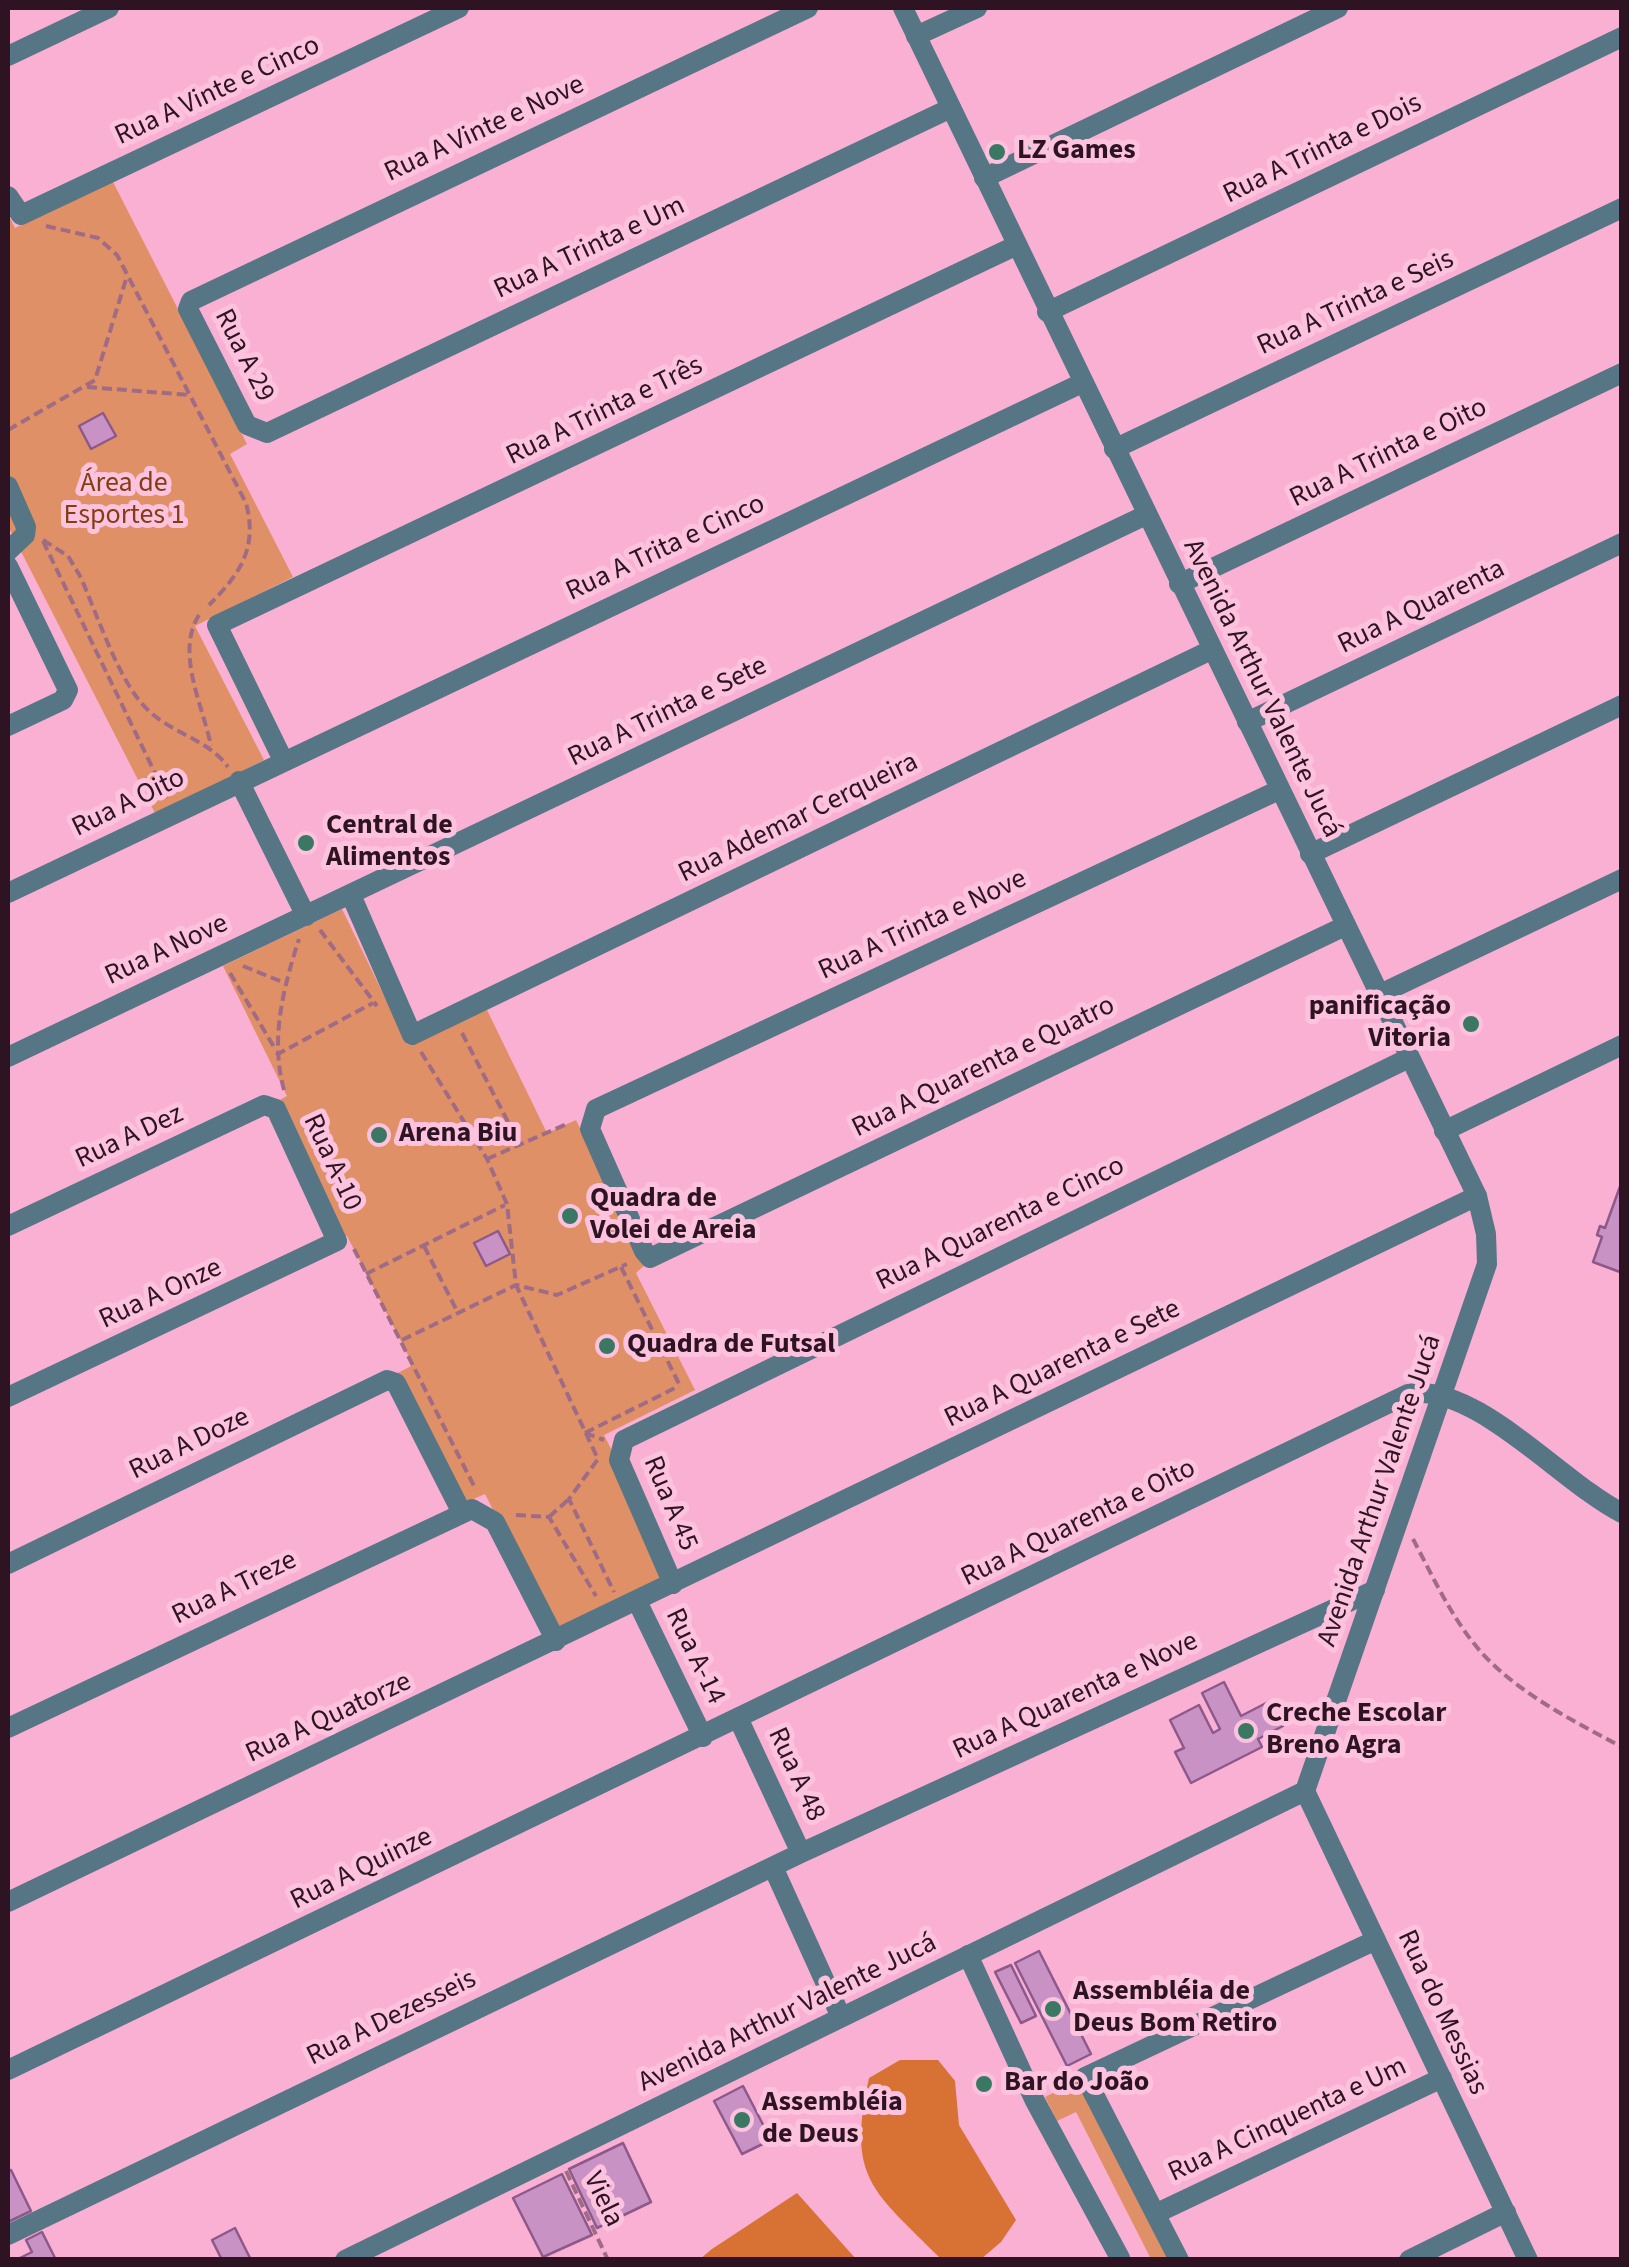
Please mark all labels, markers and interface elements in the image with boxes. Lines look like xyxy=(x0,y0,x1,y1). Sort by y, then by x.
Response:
street label: Rua A Vinte e Cinco xyxy=(110,30,326,154)
street label: Rua A Vinte e Nove xyxy=(380,69,590,191)
street label: Rua A Trinta e Dois xyxy=(1218,87,1428,213)
place label: LZ Games xyxy=(1017,135,1136,169)
marker: LZ Games xyxy=(986,141,1008,163)
street label: Rua A Trinta e Um xyxy=(489,190,691,308)
street label: Rua A Trinta e Seis xyxy=(1252,244,1460,364)
street label: Rua A 29 xyxy=(205,304,281,408)
street label: Rua A Trinta e Três xyxy=(501,350,709,474)
street label: Rua A Trinta e Oito xyxy=(1285,392,1493,516)
park label: Área de Esportes 1 xyxy=(63,468,185,534)
street label: Rua A Trita e Cinco xyxy=(561,488,771,610)
street label: Avenida Arthur Valente Jucá xyxy=(1174,534,1348,844)
street label: Rua A Quarenta xyxy=(1333,553,1511,663)
street label: Rua A Trinta e Sete xyxy=(563,650,773,776)
street label: Rua Ademar Cerqueira xyxy=(674,746,924,892)
street label: Rua A Oito xyxy=(67,762,191,846)
place label: Central de Alimentos xyxy=(326,810,453,876)
marker: Central de Alimentos xyxy=(295,832,317,854)
street label: Rua A Trinta e Nove xyxy=(814,863,1032,989)
street label: Rua A Nove xyxy=(100,908,234,994)
street label: Rua A Quarenta e Quatro xyxy=(847,990,1121,1146)
place label: panificação Vitoria xyxy=(1309,991,1451,1057)
marker: panificação Vitoria xyxy=(1460,1013,1482,1035)
street label: Rua A Dez xyxy=(71,1099,189,1177)
street label: Rua A-10 xyxy=(294,1109,368,1217)
place label: Arena Biu xyxy=(399,1118,517,1152)
marker: Arena Biu xyxy=(368,1124,390,1146)
street label: Rua A Quarenta e Cinco xyxy=(871,1150,1131,1300)
place label: Quadra de Volei de Areia xyxy=(590,1183,756,1249)
marker: Quadra de Volei de Areia xyxy=(559,1205,581,1227)
street label: Rua A Onze xyxy=(94,1252,228,1338)
street label: Rua A Quarenta e Sete xyxy=(940,1293,1186,1437)
place label: Quadra de Futsal xyxy=(627,1329,835,1363)
street label: Avenida Arthur Valente Jucá xyxy=(1312,1331,1450,1651)
marker: Quadra de Futsal xyxy=(596,1335,618,1357)
street label: Rua A Doze xyxy=(124,1402,256,1488)
street label: Rua A 45 xyxy=(634,1452,704,1556)
street label: Rua A Quarenta e Oito xyxy=(957,1453,1201,1595)
street label: Rua A Treze xyxy=(167,1544,303,1634)
street label: Rua A-14 xyxy=(656,1604,732,1710)
street label: Rua A Quarenta e Nove xyxy=(948,1625,1204,1769)
street label: Rua A Quatorze xyxy=(241,1666,417,1772)
place label: Creche Escolar Breno Agra xyxy=(1266,1698,1446,1764)
marker: Creche Escolar Breno Agra xyxy=(1235,1720,1257,1742)
street label: Rua A 48 xyxy=(759,1723,831,1827)
street label: Rua A Quinze xyxy=(286,1821,438,1919)
street label: Rua do Messias xyxy=(1388,1925,1494,2101)
street label: Avenida Arthur Valente Jucá xyxy=(633,1927,943,2101)
street label: Rua A Dezesseis xyxy=(302,1964,482,2074)
place label: Assembléia de Deus Bom Retiro xyxy=(1073,1976,1277,2042)
marker: Assembléia de Deus Bom Retiro xyxy=(1042,1998,1064,2020)
street label: Rua A Cinquenta e Um xyxy=(1163,2051,1413,2191)
place label: Bar do João xyxy=(1004,2067,1149,2101)
marker: Bar do João xyxy=(973,2073,995,2095)
place label: Assembléia de Deus xyxy=(762,2087,903,2153)
marker: Assembléia de Deus xyxy=(731,2109,753,2131)
street label: Viela xyxy=(575,2167,629,2233)

